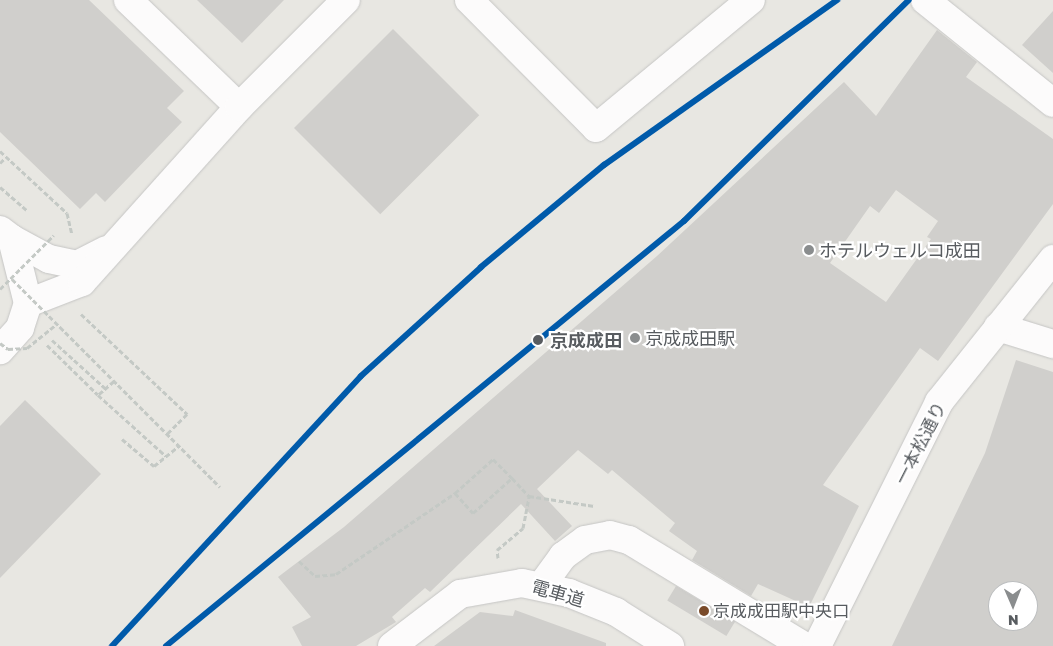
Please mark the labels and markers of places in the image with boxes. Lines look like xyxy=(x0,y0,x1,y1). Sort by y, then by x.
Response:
place label: ホテルウェルコ成田 xyxy=(819,239,981,261)
marker: ホテルウェルコ成田 xyxy=(803,244,815,256)
place label: 京成成田駅 xyxy=(645,327,735,349)
place label: 京成成田 xyxy=(550,329,622,351)
marker: 京成成田 xyxy=(530,332,546,348)
marker: 京成成田駅 xyxy=(629,332,641,344)
place label: 京成成田駅中央口 xyxy=(713,601,849,621)
marker: 京成成田駅中央口 xyxy=(699,606,709,616)

